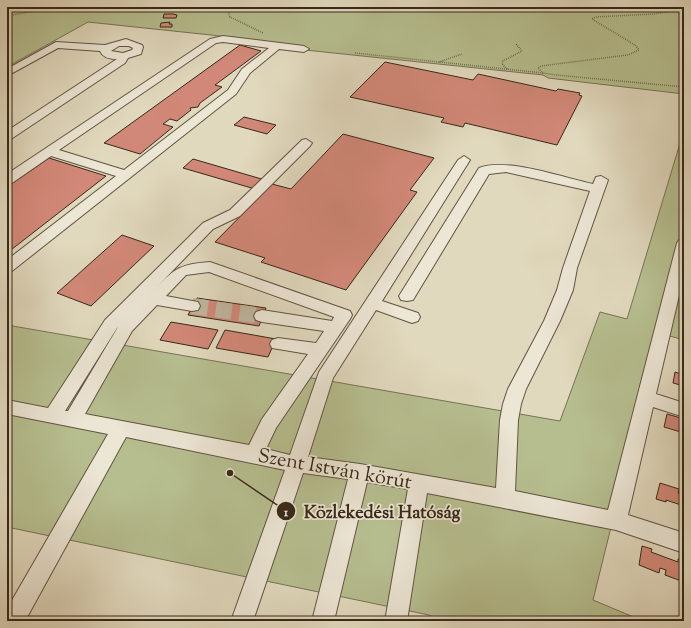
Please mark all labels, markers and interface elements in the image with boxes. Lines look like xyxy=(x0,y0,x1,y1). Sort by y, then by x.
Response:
street label: Szent István körút xyxy=(255,443,414,498)
callout: Közlekedési Hatóság xyxy=(276,496,468,526)
text: Közlekedési Hatóság xyxy=(304,501,460,527)
text: 1 xyxy=(283,504,289,522)

